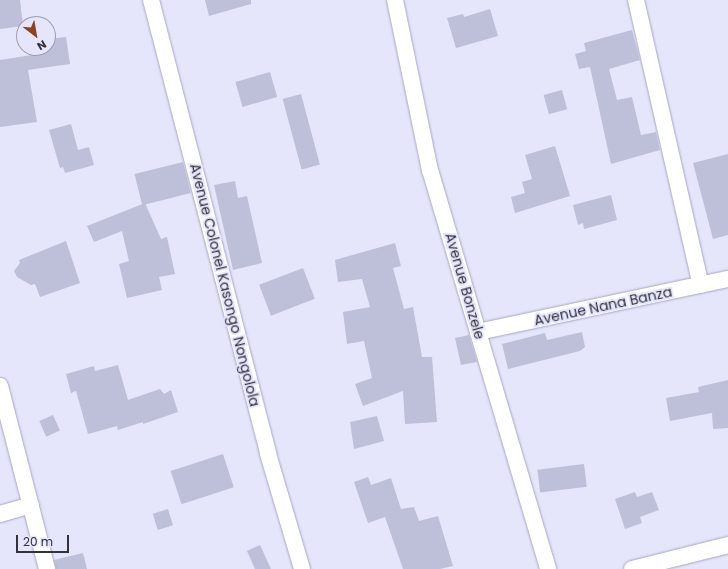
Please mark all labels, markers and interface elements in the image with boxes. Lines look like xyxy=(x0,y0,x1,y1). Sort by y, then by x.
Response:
north arrow xyxy=(16,16,56,56)
text: N xyxy=(34,36,49,54)
street label: Avenue Colonel Kasongo Nongolola xyxy=(187,162,263,408)
street label: Avenue Bonzele xyxy=(442,231,488,341)
street label: Avenue Nana Banza xyxy=(532,283,674,329)
scale bar xyxy=(18,527,71,553)
text: 20 m xyxy=(23,533,53,550)

